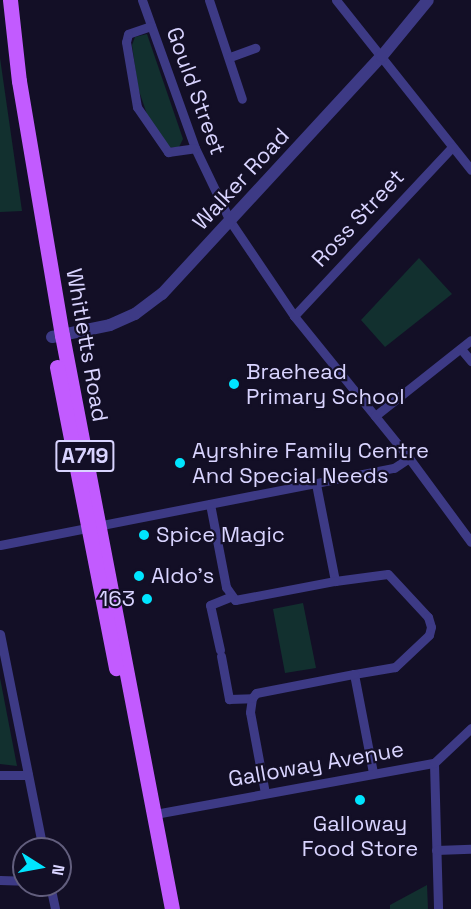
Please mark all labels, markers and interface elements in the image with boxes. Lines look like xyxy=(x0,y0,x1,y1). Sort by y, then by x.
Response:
street label: Gould Street xyxy=(161,24,231,158)
street label: Walker Road xyxy=(187,123,295,235)
street label: Ross Street xyxy=(306,164,410,272)
street label: Whitletts Road xyxy=(61,266,113,424)
place label: Braehead Primary School xyxy=(246,358,405,410)
marker: Braehead Primary School xyxy=(227,377,241,391)
place label: Ayrshire Family Centre And Special Needs xyxy=(192,437,429,488)
road number: A719 xyxy=(55,438,115,474)
marker: Ayrshire Family Centre And Special Needs xyxy=(173,456,187,470)
place label: Spice Magic xyxy=(156,522,285,548)
marker: Spice Magic xyxy=(137,528,151,542)
place label: Aldo's xyxy=(151,563,214,589)
marker: Aldo's xyxy=(132,569,146,583)
place label: 163 xyxy=(99,586,135,612)
marker: 163 xyxy=(140,592,154,606)
street label: Galloway Avenue xyxy=(226,736,406,792)
marker: Galloway Food Store xyxy=(353,793,367,807)
place label: Galloway Food Store xyxy=(302,810,418,861)
north arrow xyxy=(12,837,72,897)
text: N xyxy=(47,863,70,877)

